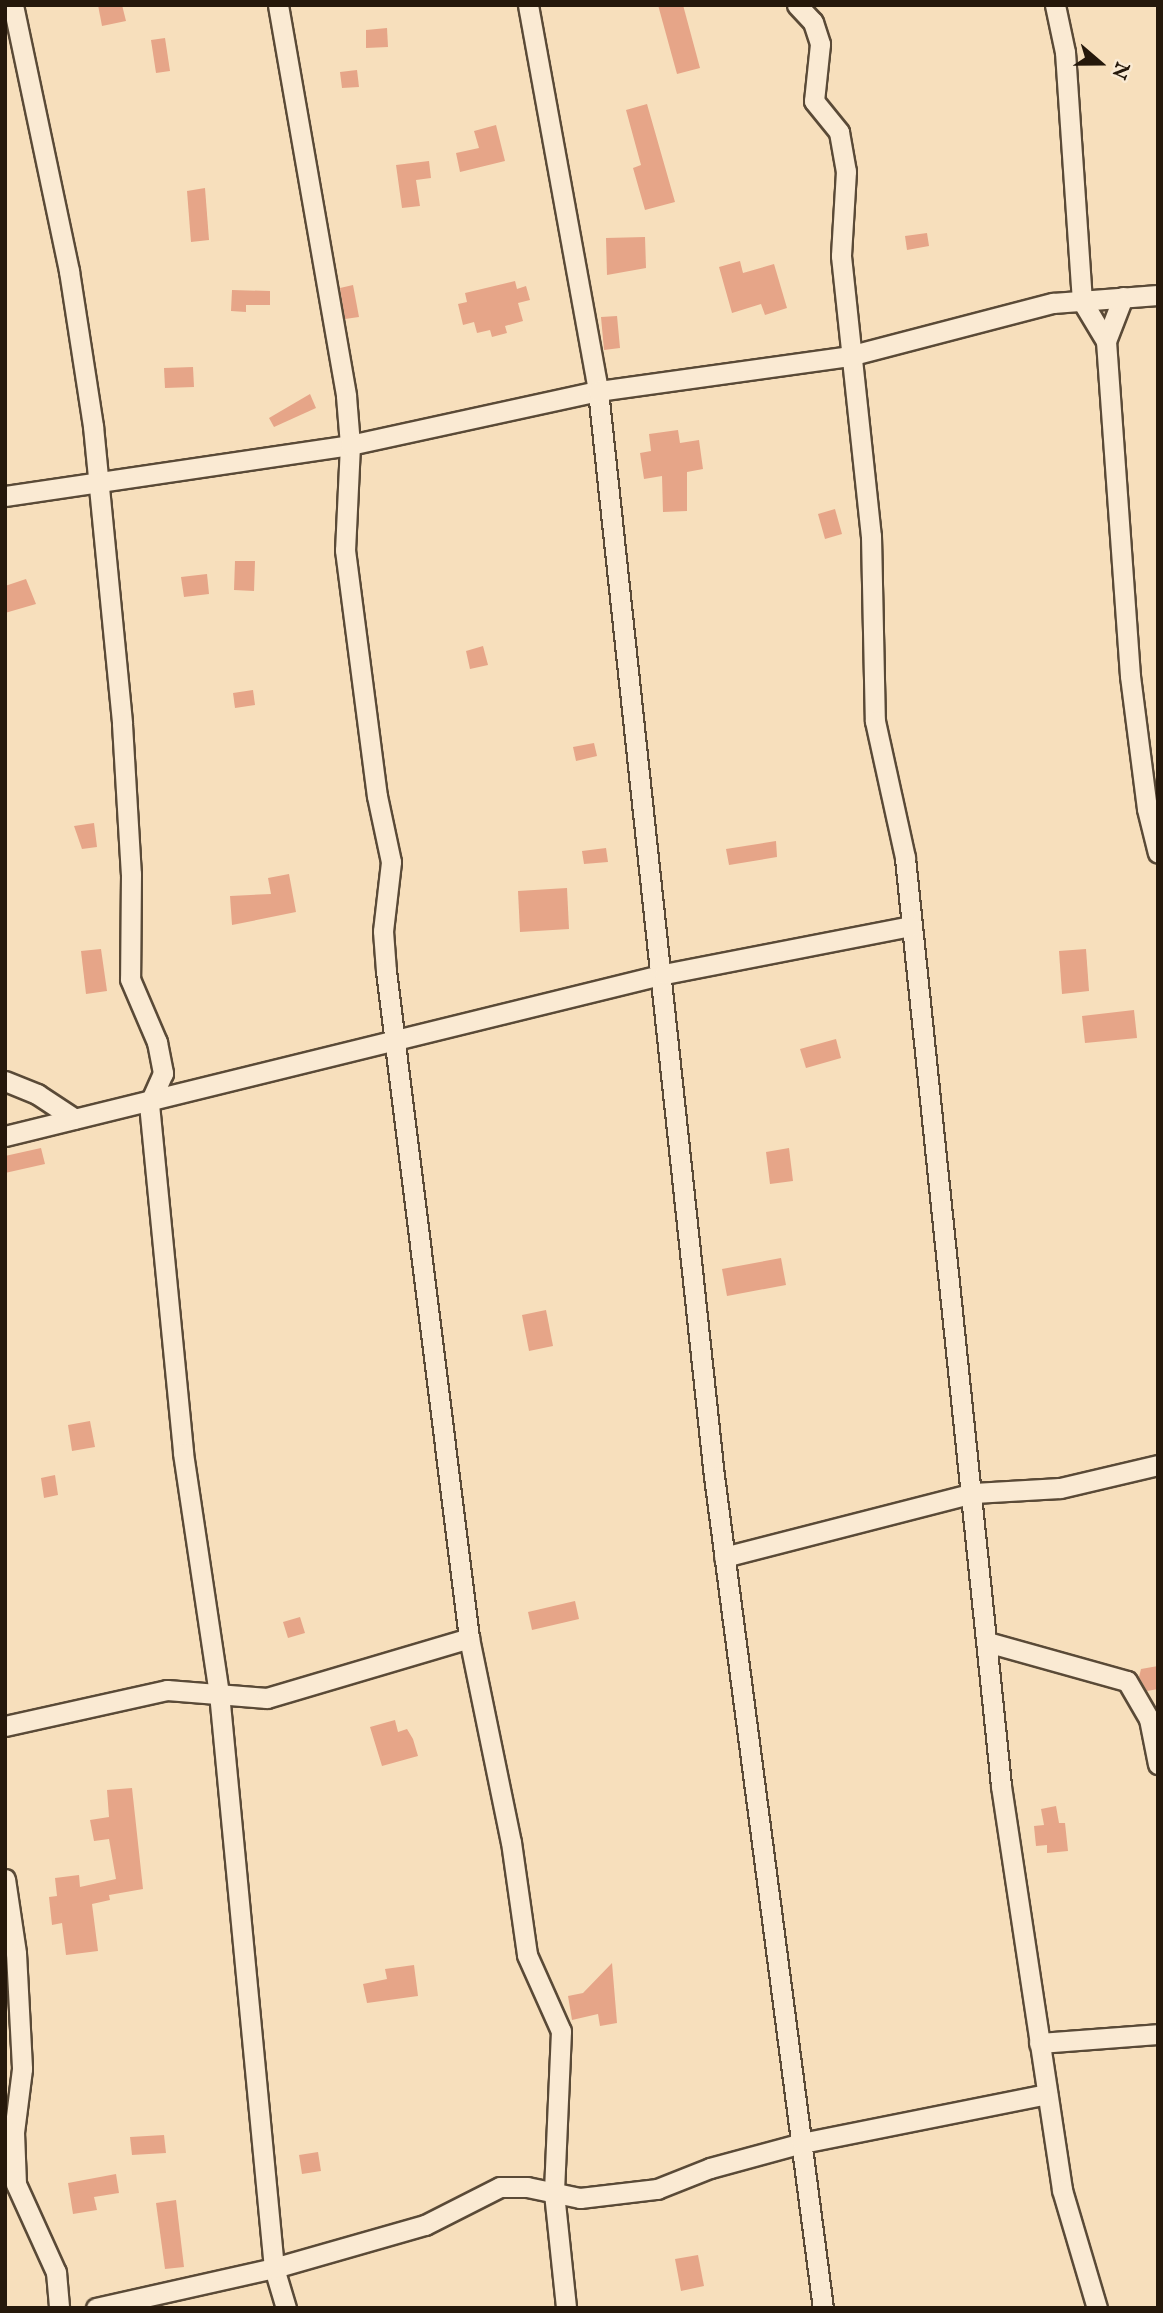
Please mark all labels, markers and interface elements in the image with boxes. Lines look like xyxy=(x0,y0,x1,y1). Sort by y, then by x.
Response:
north arrow xyxy=(1065,28,1135,98)
text: N xyxy=(1106,58,1134,82)

